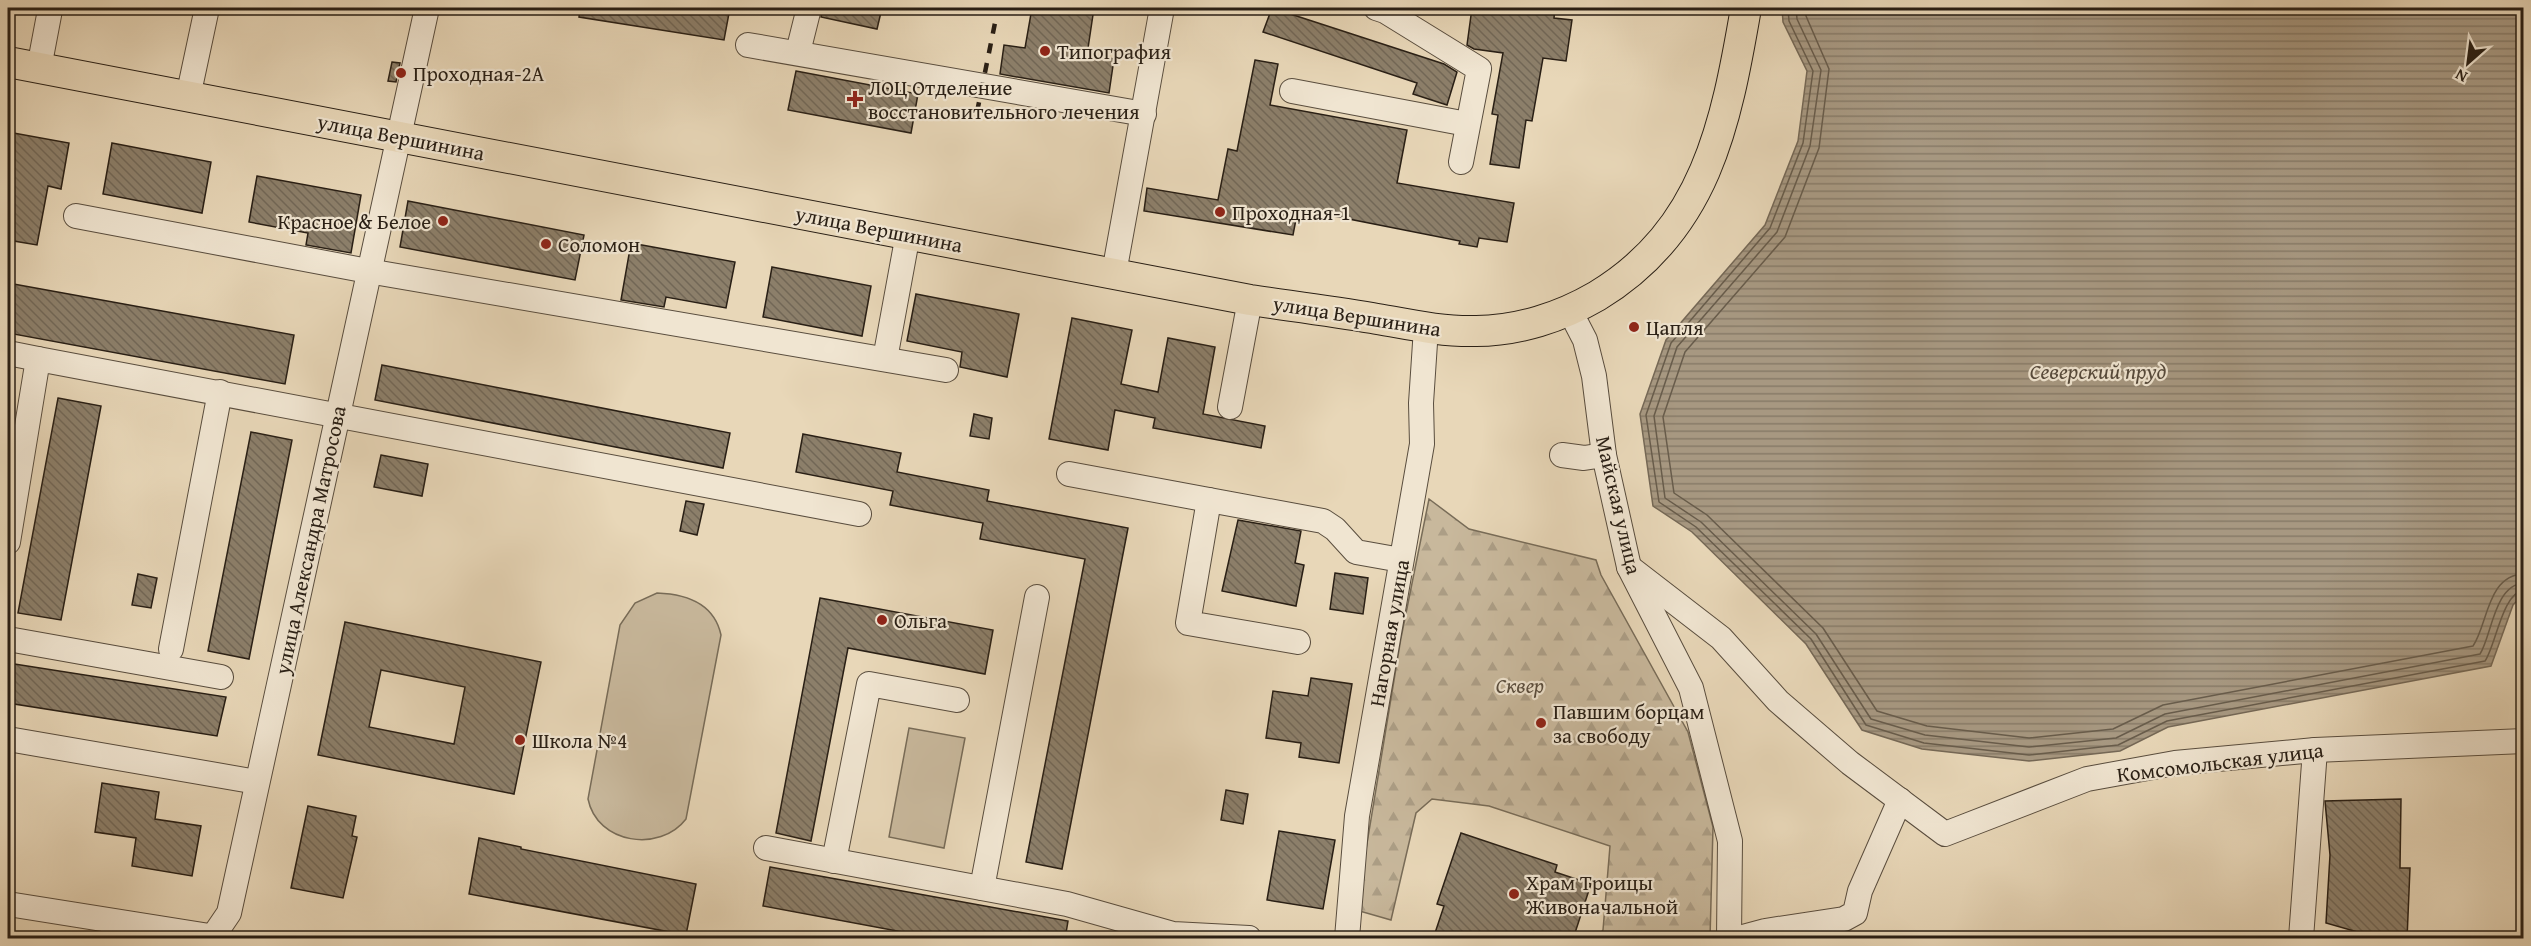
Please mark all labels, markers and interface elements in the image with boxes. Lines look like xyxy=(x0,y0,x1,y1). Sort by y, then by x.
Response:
north arrow xyxy=(2438,33,2498,93)
place label: Типография xyxy=(1057,36,1172,67)
marker: Типография xyxy=(1038,44,1052,58)
place label: Проходная-2А xyxy=(413,58,545,89)
text: N xyxy=(2450,63,2471,89)
marker: Проходная-2А xyxy=(394,66,408,80)
place label: ЛОЦ Отделение восстановительного лечения xyxy=(868,72,1140,127)
marker: ЛОЦ Отделение восстановительного лечения xyxy=(846,90,864,108)
street label: улица Вершинина xyxy=(314,105,487,168)
street label: улица Вершинина xyxy=(792,197,965,260)
place label: Проходная-1 xyxy=(1232,197,1351,228)
marker: Проходная-1 xyxy=(1213,205,1227,219)
place label: Красное & Белое xyxy=(277,206,431,237)
marker: Красное & Белое xyxy=(436,214,450,228)
place label: Соломон xyxy=(558,229,640,260)
marker: Соломон xyxy=(539,237,553,251)
street label: улица Вершинина xyxy=(1270,287,1443,345)
place label: Цапля xyxy=(1646,312,1704,343)
marker: Цапля xyxy=(1627,320,1641,334)
water label: Северский пруд xyxy=(2030,355,2166,387)
street label: улица Александра Матросова xyxy=(266,403,354,678)
street label: Майская улица xyxy=(1588,433,1650,577)
street label: Нагорная улица xyxy=(1361,557,1417,709)
place label: Ольга xyxy=(894,605,947,636)
marker: Ольга xyxy=(875,613,889,627)
park label: Сквер xyxy=(1496,670,1544,701)
place label: Павшим борцам за свободу xyxy=(1553,696,1705,751)
marker: Павшим борцам за свободу xyxy=(1534,716,1548,730)
place label: Школа №4 xyxy=(532,725,627,756)
marker: Школа №4 xyxy=(513,733,527,747)
street label: Комсомольская улица xyxy=(2115,734,2325,790)
place label: Храм Троицы Живоначальной xyxy=(1525,867,1678,922)
marker: Храм Троицы Живоначальной xyxy=(1507,887,1521,901)

